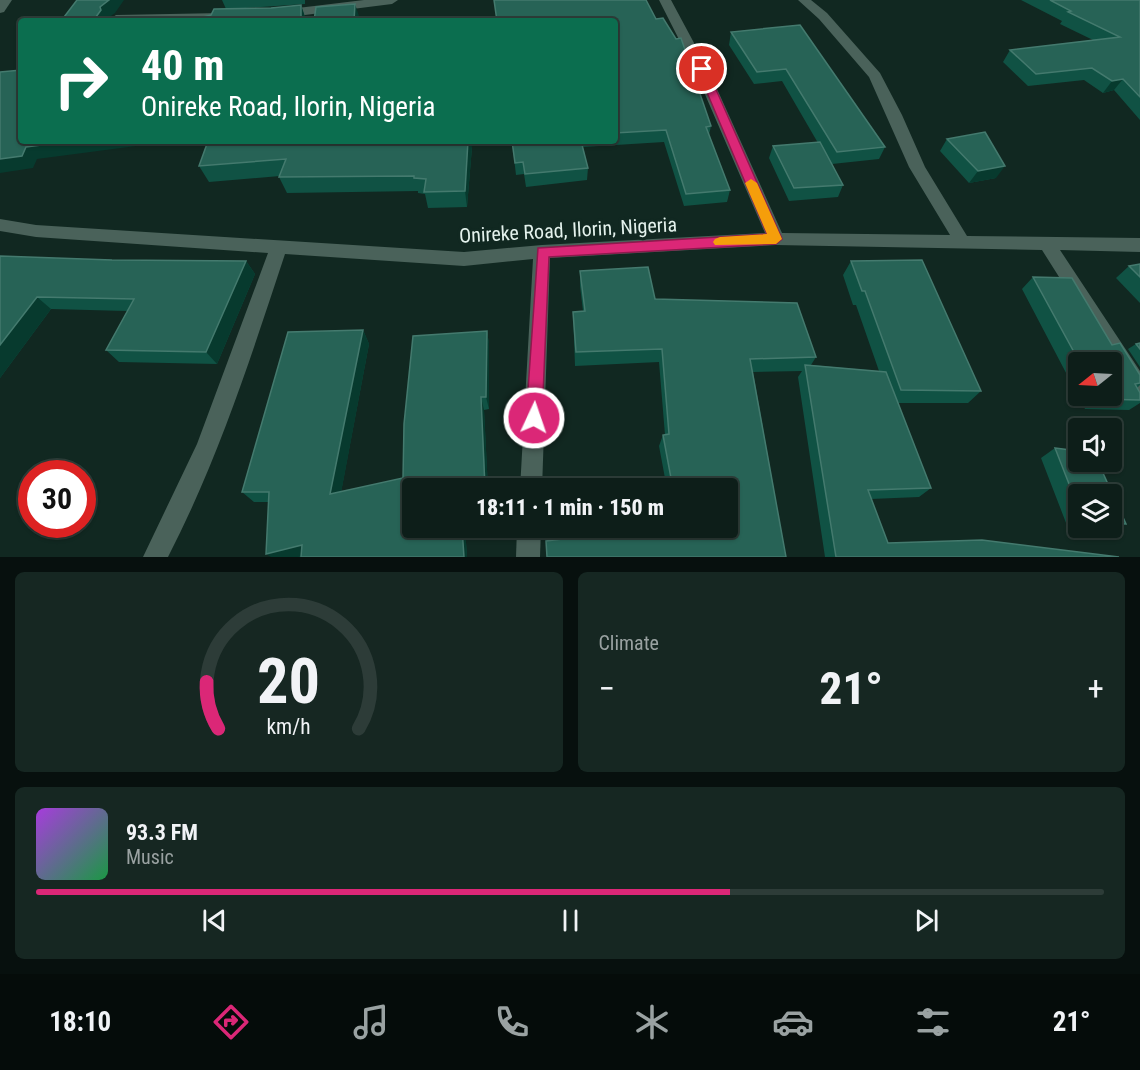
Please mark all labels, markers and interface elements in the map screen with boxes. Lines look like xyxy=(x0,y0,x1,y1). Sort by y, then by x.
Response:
text: 40 m xyxy=(141,41,224,90)
icon: right xyxy=(42,42,120,120)
pin xyxy=(676,43,727,94)
icon: arrive xyxy=(685,52,718,85)
text: Onireke Road, Ilorin, Nigeria xyxy=(141,91,435,123)
street label: Onireke Road, Ilorin, Nigeria xyxy=(458,212,678,248)
north arrow xyxy=(1068,352,1122,406)
map controls xyxy=(1068,352,1122,538)
position arrow xyxy=(502,386,566,450)
button: sound xyxy=(1068,418,1122,472)
speed limit sign: 30 xyxy=(18,460,96,538)
button: layers xyxy=(1068,484,1122,538)
text: 18:11 · 1 min · 150 m xyxy=(476,495,664,520)
text: Climate xyxy=(599,631,659,655)
text: 20 xyxy=(257,645,320,718)
text: 21° xyxy=(820,662,883,715)
text: − xyxy=(599,669,615,708)
text: + xyxy=(1088,669,1104,708)
text: km/h xyxy=(267,714,311,739)
text: 93.3 FM xyxy=(126,820,198,845)
text: Music xyxy=(126,845,174,869)
icon: previous xyxy=(198,904,231,937)
icon: pause xyxy=(554,904,587,937)
icon: next xyxy=(910,904,943,937)
icon: directions xyxy=(210,1001,252,1043)
icon: music xyxy=(350,1001,392,1043)
icon: phone xyxy=(491,1001,533,1043)
icon: climate xyxy=(631,1001,673,1043)
icon: car xyxy=(772,1001,814,1043)
icon: filters xyxy=(912,1001,954,1043)
text: 18:10 xyxy=(49,1006,111,1038)
text: 21° xyxy=(1053,1006,1091,1038)

